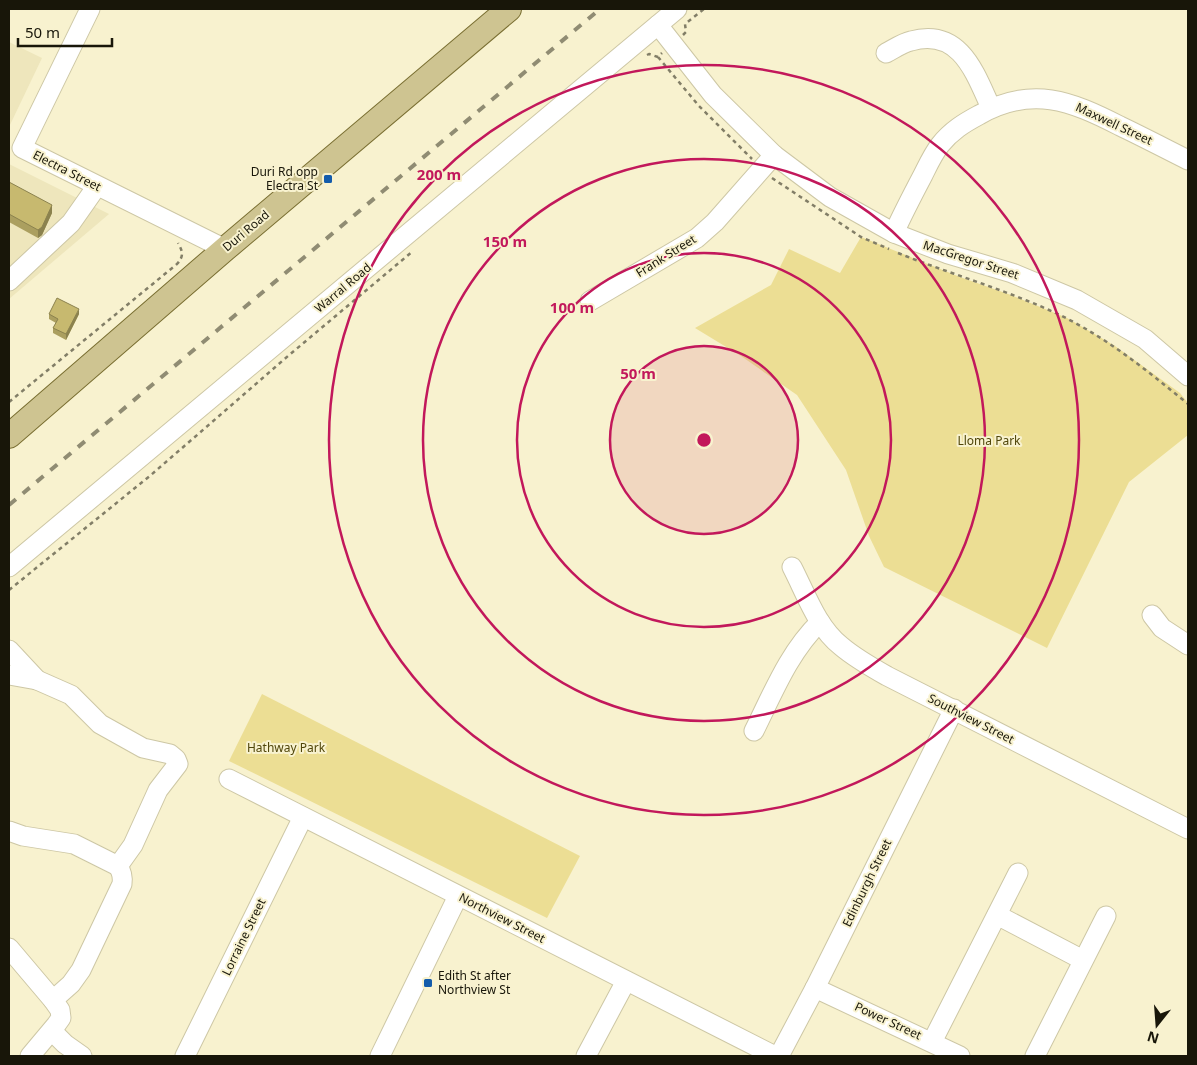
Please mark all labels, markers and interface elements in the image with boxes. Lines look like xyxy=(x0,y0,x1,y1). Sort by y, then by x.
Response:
scale bar xyxy=(18,15,111,47)
text: 50 m xyxy=(25,22,60,42)
street label: Maxwell Street xyxy=(1073,98,1156,149)
street label: Electra Street xyxy=(30,146,105,195)
place label: Duri Rd opp Electra St xyxy=(251,163,319,194)
text: 200 m xyxy=(417,164,461,184)
marker: Duri Rd opp Electra St xyxy=(322,173,334,185)
street label: Duri Road xyxy=(219,206,273,255)
street label: Frank Street xyxy=(632,230,700,281)
text: 150 m xyxy=(483,231,527,251)
street label: MacGregor Street xyxy=(921,236,1022,283)
street label: Warral Road xyxy=(311,259,375,316)
text: 100 m xyxy=(550,297,594,317)
text: 50 m xyxy=(620,363,656,383)
centre of rings xyxy=(695,431,713,449)
park label: Lloma Park xyxy=(957,432,1021,449)
street label: Southview Street xyxy=(925,689,1018,748)
park label: Hathway Park xyxy=(247,739,326,756)
street label: Edinburgh Street xyxy=(838,835,895,929)
street label: Northview Street xyxy=(456,888,549,947)
street label: Lorraine Street xyxy=(218,895,270,978)
place label: Edith St after Northview St xyxy=(438,967,511,998)
marker: Edith St after Northview St xyxy=(422,977,434,989)
street label: Power Street xyxy=(852,998,925,1044)
north arrow xyxy=(1132,1000,1182,1050)
text: N xyxy=(1145,1027,1161,1049)

